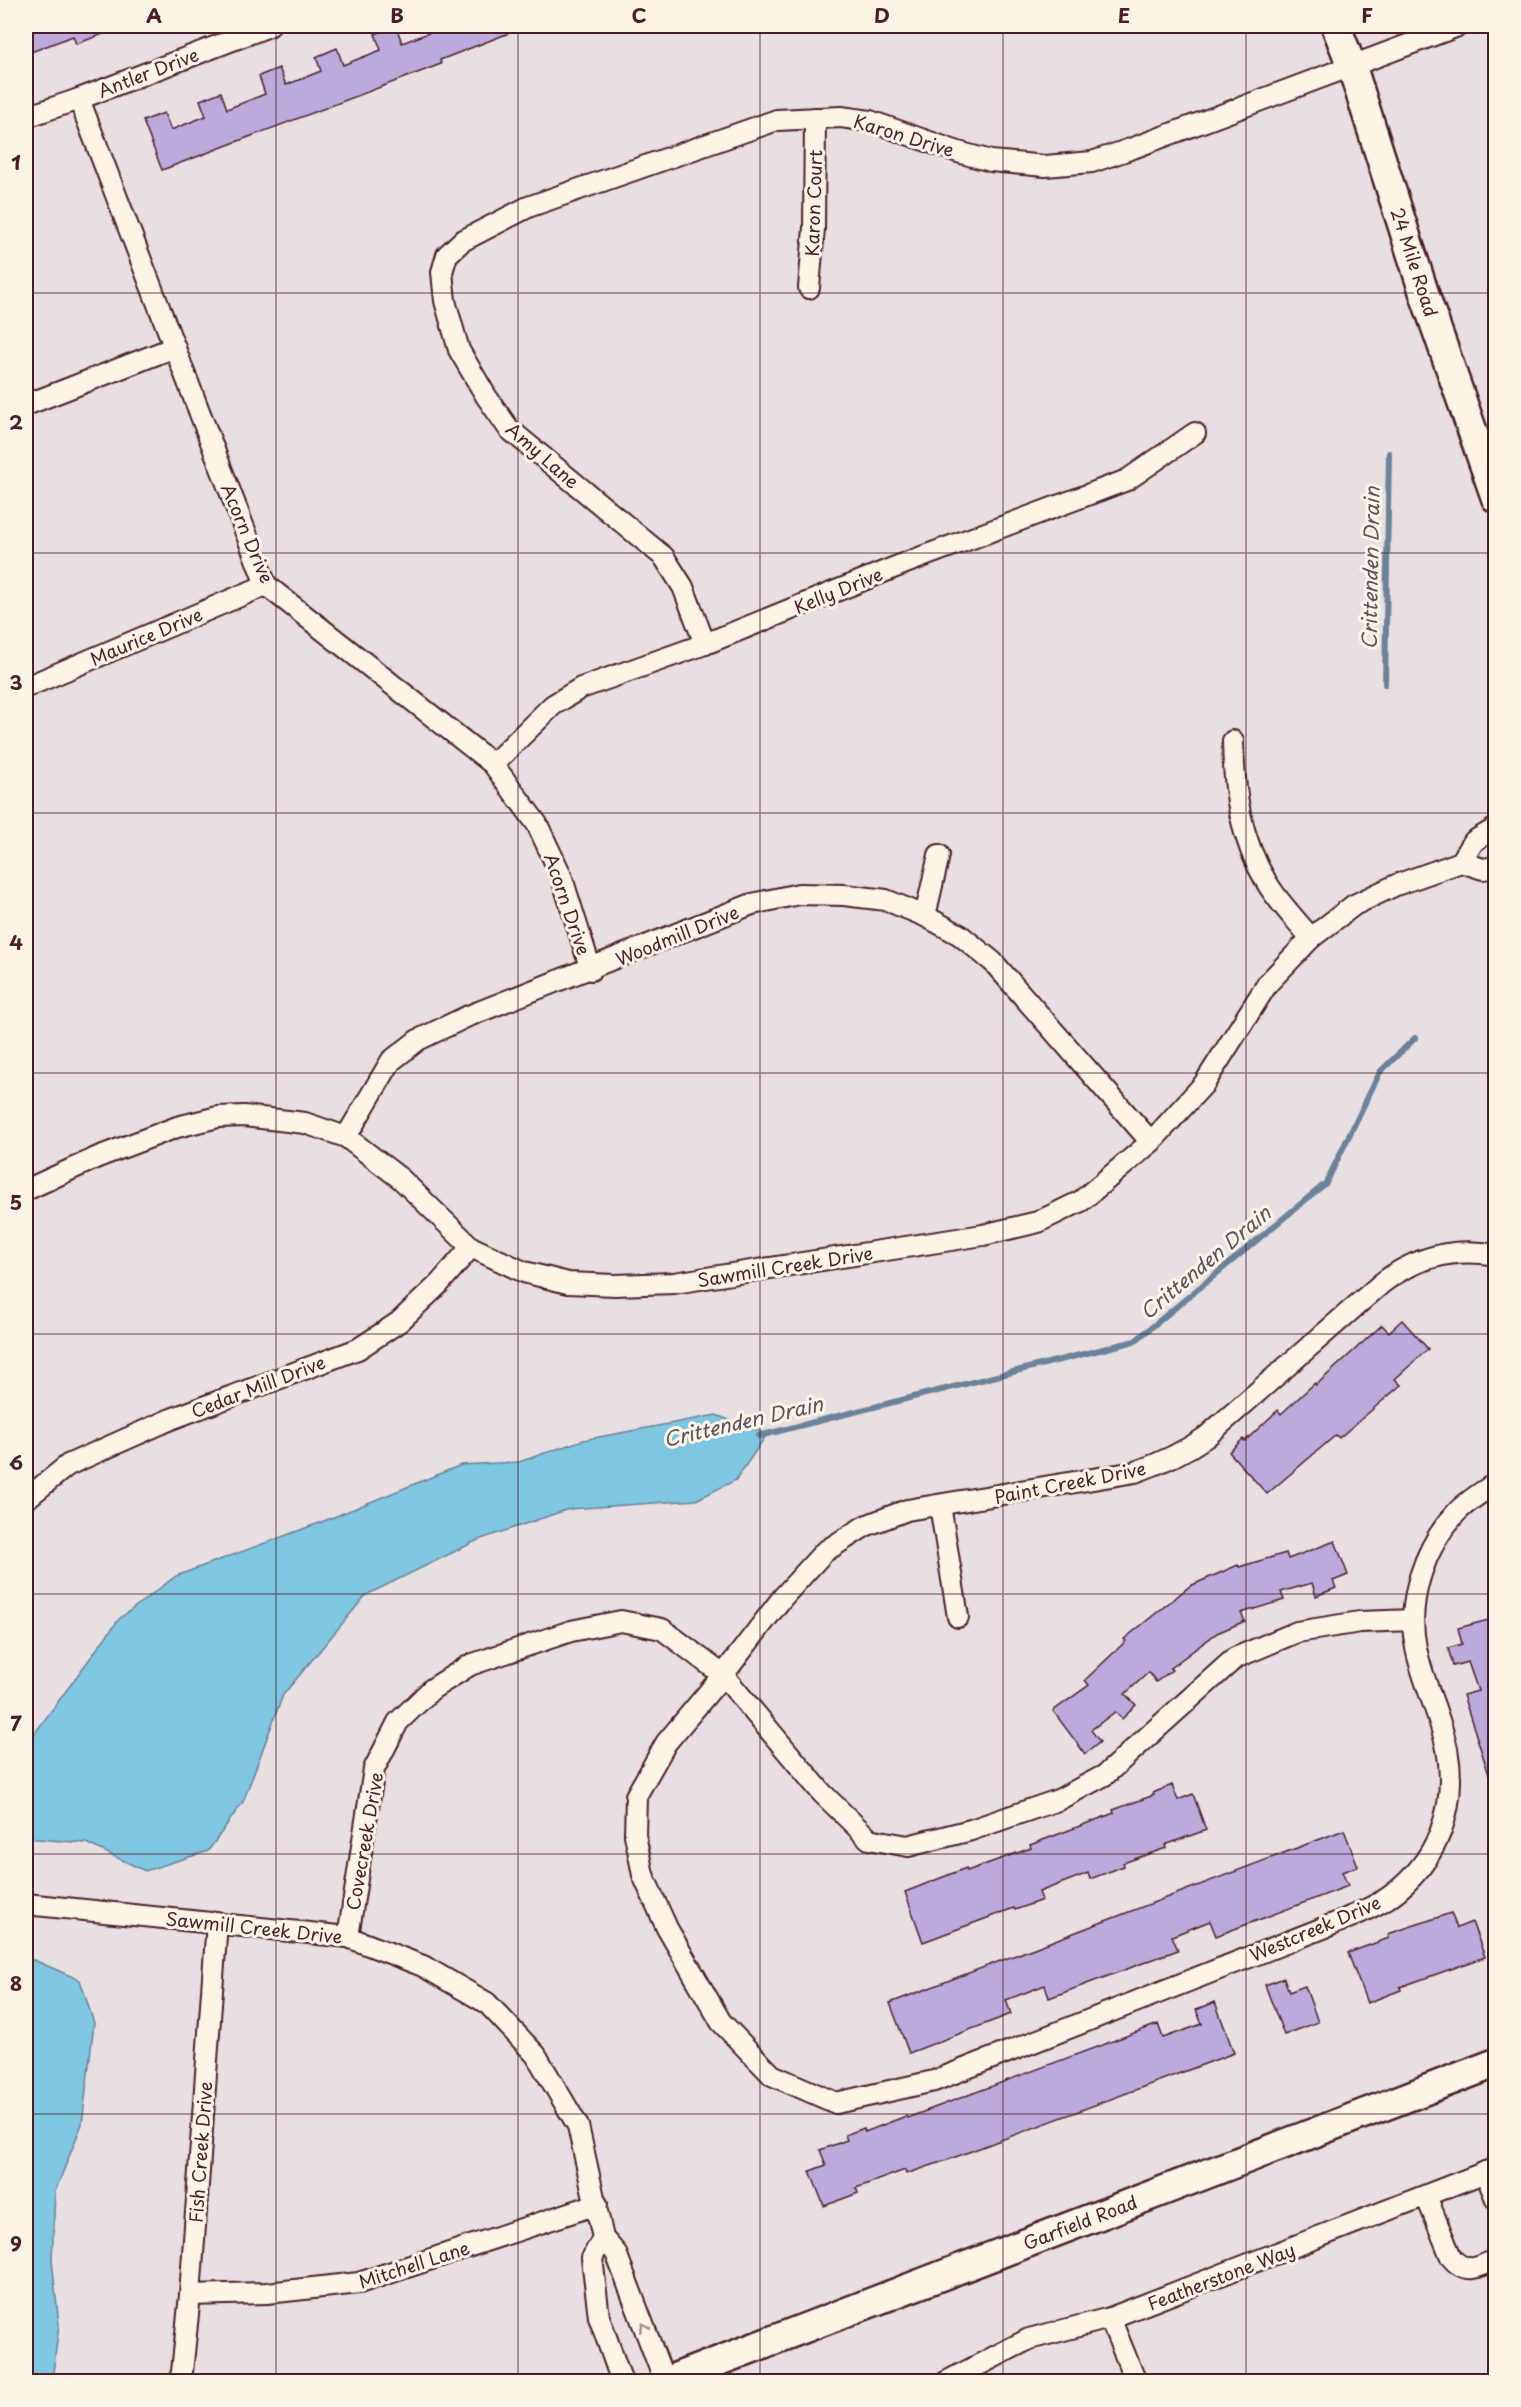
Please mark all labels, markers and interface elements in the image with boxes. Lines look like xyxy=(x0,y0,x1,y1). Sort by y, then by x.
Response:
text: A xyxy=(146,0,162,30)
text: B xyxy=(390,0,404,30)
text: C xyxy=(631,0,647,30)
text: D xyxy=(874,0,890,30)
text: E xyxy=(1118,0,1130,30)
text: F xyxy=(1361,0,1373,30)
street label: Antler Drive xyxy=(94,40,202,104)
street label: Karon Drive xyxy=(850,107,958,163)
text: 1 xyxy=(11,147,21,177)
street label: Karon Court xyxy=(798,149,828,257)
street label: 24 Mile Road xyxy=(1385,204,1445,320)
text: 2 xyxy=(9,407,23,437)
street label: Amy Lane xyxy=(500,415,586,495)
street label: Acorn Drive xyxy=(215,479,281,587)
water label: Crittenden Drain xyxy=(1354,485,1386,650)
street label: Kelly Drive xyxy=(790,560,886,620)
street label: Maurice Drive xyxy=(86,600,206,672)
text: 3 xyxy=(9,667,23,697)
street label: Acorn Drive xyxy=(538,850,598,958)
street label: Woodmill Drive xyxy=(611,898,743,972)
text: 4 xyxy=(9,927,23,957)
text: 5 xyxy=(10,1187,22,1217)
water label: Crittenden Drain xyxy=(1133,1198,1278,1326)
street label: Sawmill Creek Drive xyxy=(695,1239,875,1293)
street label: Cedar Mill Drive xyxy=(187,1348,329,1424)
water label: Crittenden Drain xyxy=(660,1388,827,1454)
text: 6 xyxy=(9,1447,23,1477)
street label: Paint Creek Drive xyxy=(992,1454,1148,1510)
text: 7 xyxy=(10,1708,22,1738)
street label: Covecreek Drive xyxy=(339,1770,389,1912)
street label: Westcreek Drive xyxy=(1245,1888,1385,1968)
street label: Sawmill Creek Drive xyxy=(164,1904,344,1950)
text: 8 xyxy=(10,1968,22,1998)
street label: Fish Creek Drive xyxy=(182,2080,218,2224)
street label: Garfield Road xyxy=(1019,2188,1141,2256)
text: 9 xyxy=(10,2228,22,2258)
street label: Mitchell Lane xyxy=(355,2233,473,2295)
street label: Featherstone Way xyxy=(1143,2235,1299,2317)
one-way arrow xyxy=(639,2322,651,2333)

